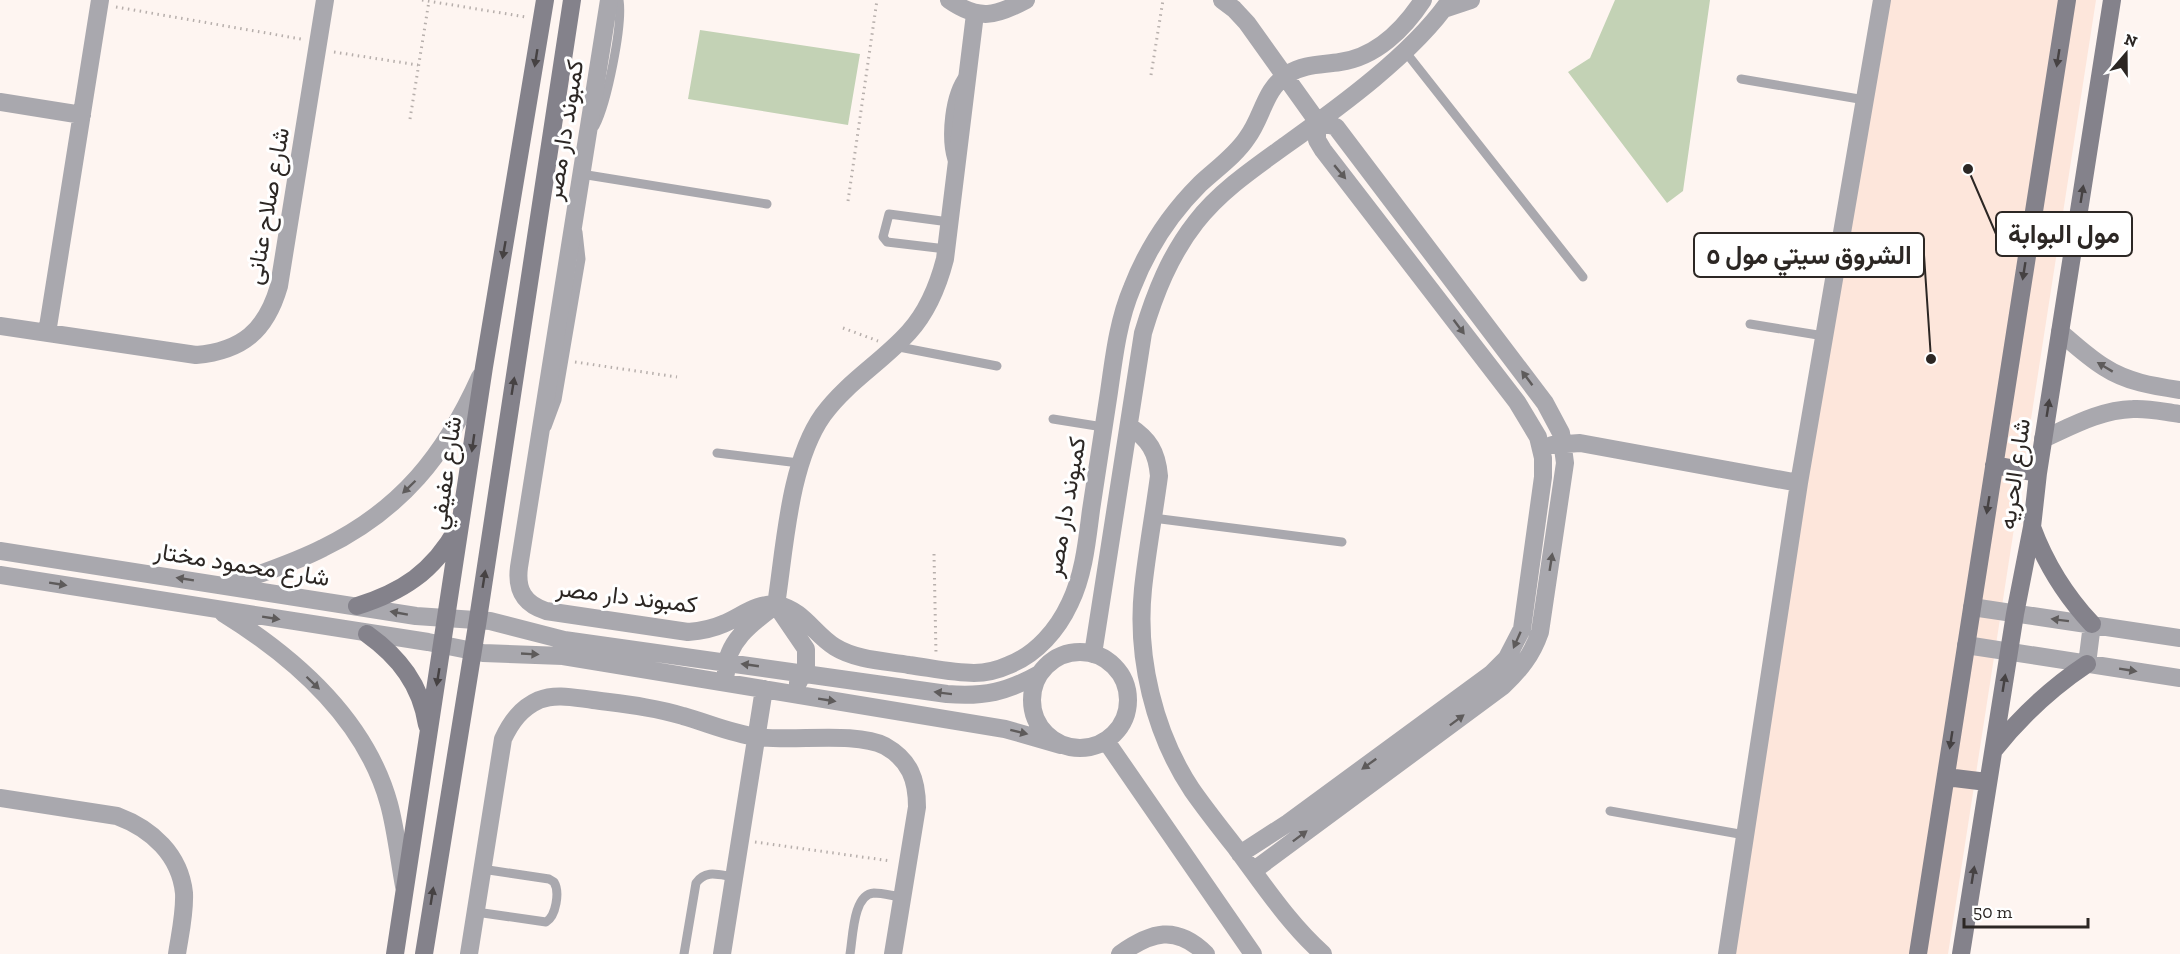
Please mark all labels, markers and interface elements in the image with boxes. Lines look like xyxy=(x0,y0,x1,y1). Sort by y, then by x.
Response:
north arrow xyxy=(2096,24,2156,84)
text: N xyxy=(2122,29,2140,51)
one-way arrow xyxy=(531,48,540,67)
one-way arrow xyxy=(2053,48,2062,67)
street label: كمبوند دار مصر xyxy=(538,58,590,203)
street label: شارع صلاح عنانى xyxy=(239,125,297,287)
one-way arrow xyxy=(1334,164,1347,180)
one-way arrow xyxy=(2077,184,2086,203)
callout: مول البوابة xyxy=(1996,212,2132,256)
text: مول البوابة xyxy=(2008,218,2120,250)
callout: الشروق سيتي مول ٥ xyxy=(1694,233,1924,277)
text: الشروق سيتي مول ٥ xyxy=(1706,239,1912,277)
one-way arrow xyxy=(499,241,508,260)
one-way arrow xyxy=(2020,262,2029,281)
one-way arrow xyxy=(1453,319,1465,334)
one-way arrow xyxy=(2097,362,2113,373)
one-way arrow xyxy=(1521,371,1533,386)
one-way arrow xyxy=(508,377,517,396)
one-way arrow xyxy=(2044,398,2053,417)
street label: شارع عفيفي xyxy=(423,414,472,532)
street label: شارع الحريه xyxy=(1992,417,2038,532)
one-way arrow xyxy=(469,433,478,452)
street label: كمبوند دار مصر xyxy=(1038,435,1093,581)
one-way arrow xyxy=(402,480,417,494)
one-way arrow xyxy=(1983,496,1992,515)
street label: شارع محمود مختار xyxy=(151,536,332,594)
one-way arrow xyxy=(1547,552,1556,571)
one-way arrow xyxy=(479,570,488,589)
street label: كمبوند دار مصر xyxy=(554,573,699,620)
one-way arrow xyxy=(176,575,195,584)
one-way arrow xyxy=(48,580,67,589)
one-way arrow xyxy=(389,608,408,617)
one-way arrow xyxy=(262,614,281,623)
one-way arrow xyxy=(2050,615,2069,625)
one-way arrow xyxy=(1512,632,1522,650)
one-way arrow xyxy=(521,649,540,658)
one-way arrow xyxy=(741,661,760,670)
one-way arrow xyxy=(2118,666,2137,675)
one-way arrow xyxy=(433,668,442,687)
one-way arrow xyxy=(2000,673,2009,692)
one-way arrow xyxy=(305,675,319,689)
one-way arrow xyxy=(934,689,953,698)
one-way arrow xyxy=(817,695,836,704)
one-way arrow xyxy=(1448,714,1464,726)
one-way arrow xyxy=(1010,728,1028,738)
one-way arrow xyxy=(1947,730,1956,749)
one-way arrow xyxy=(1361,757,1376,769)
one-way arrow xyxy=(1293,831,1308,843)
one-way arrow xyxy=(1969,866,1978,885)
one-way arrow xyxy=(428,886,437,905)
scale bar xyxy=(1964,891,2088,929)
text: 50 m xyxy=(1973,901,2013,923)

